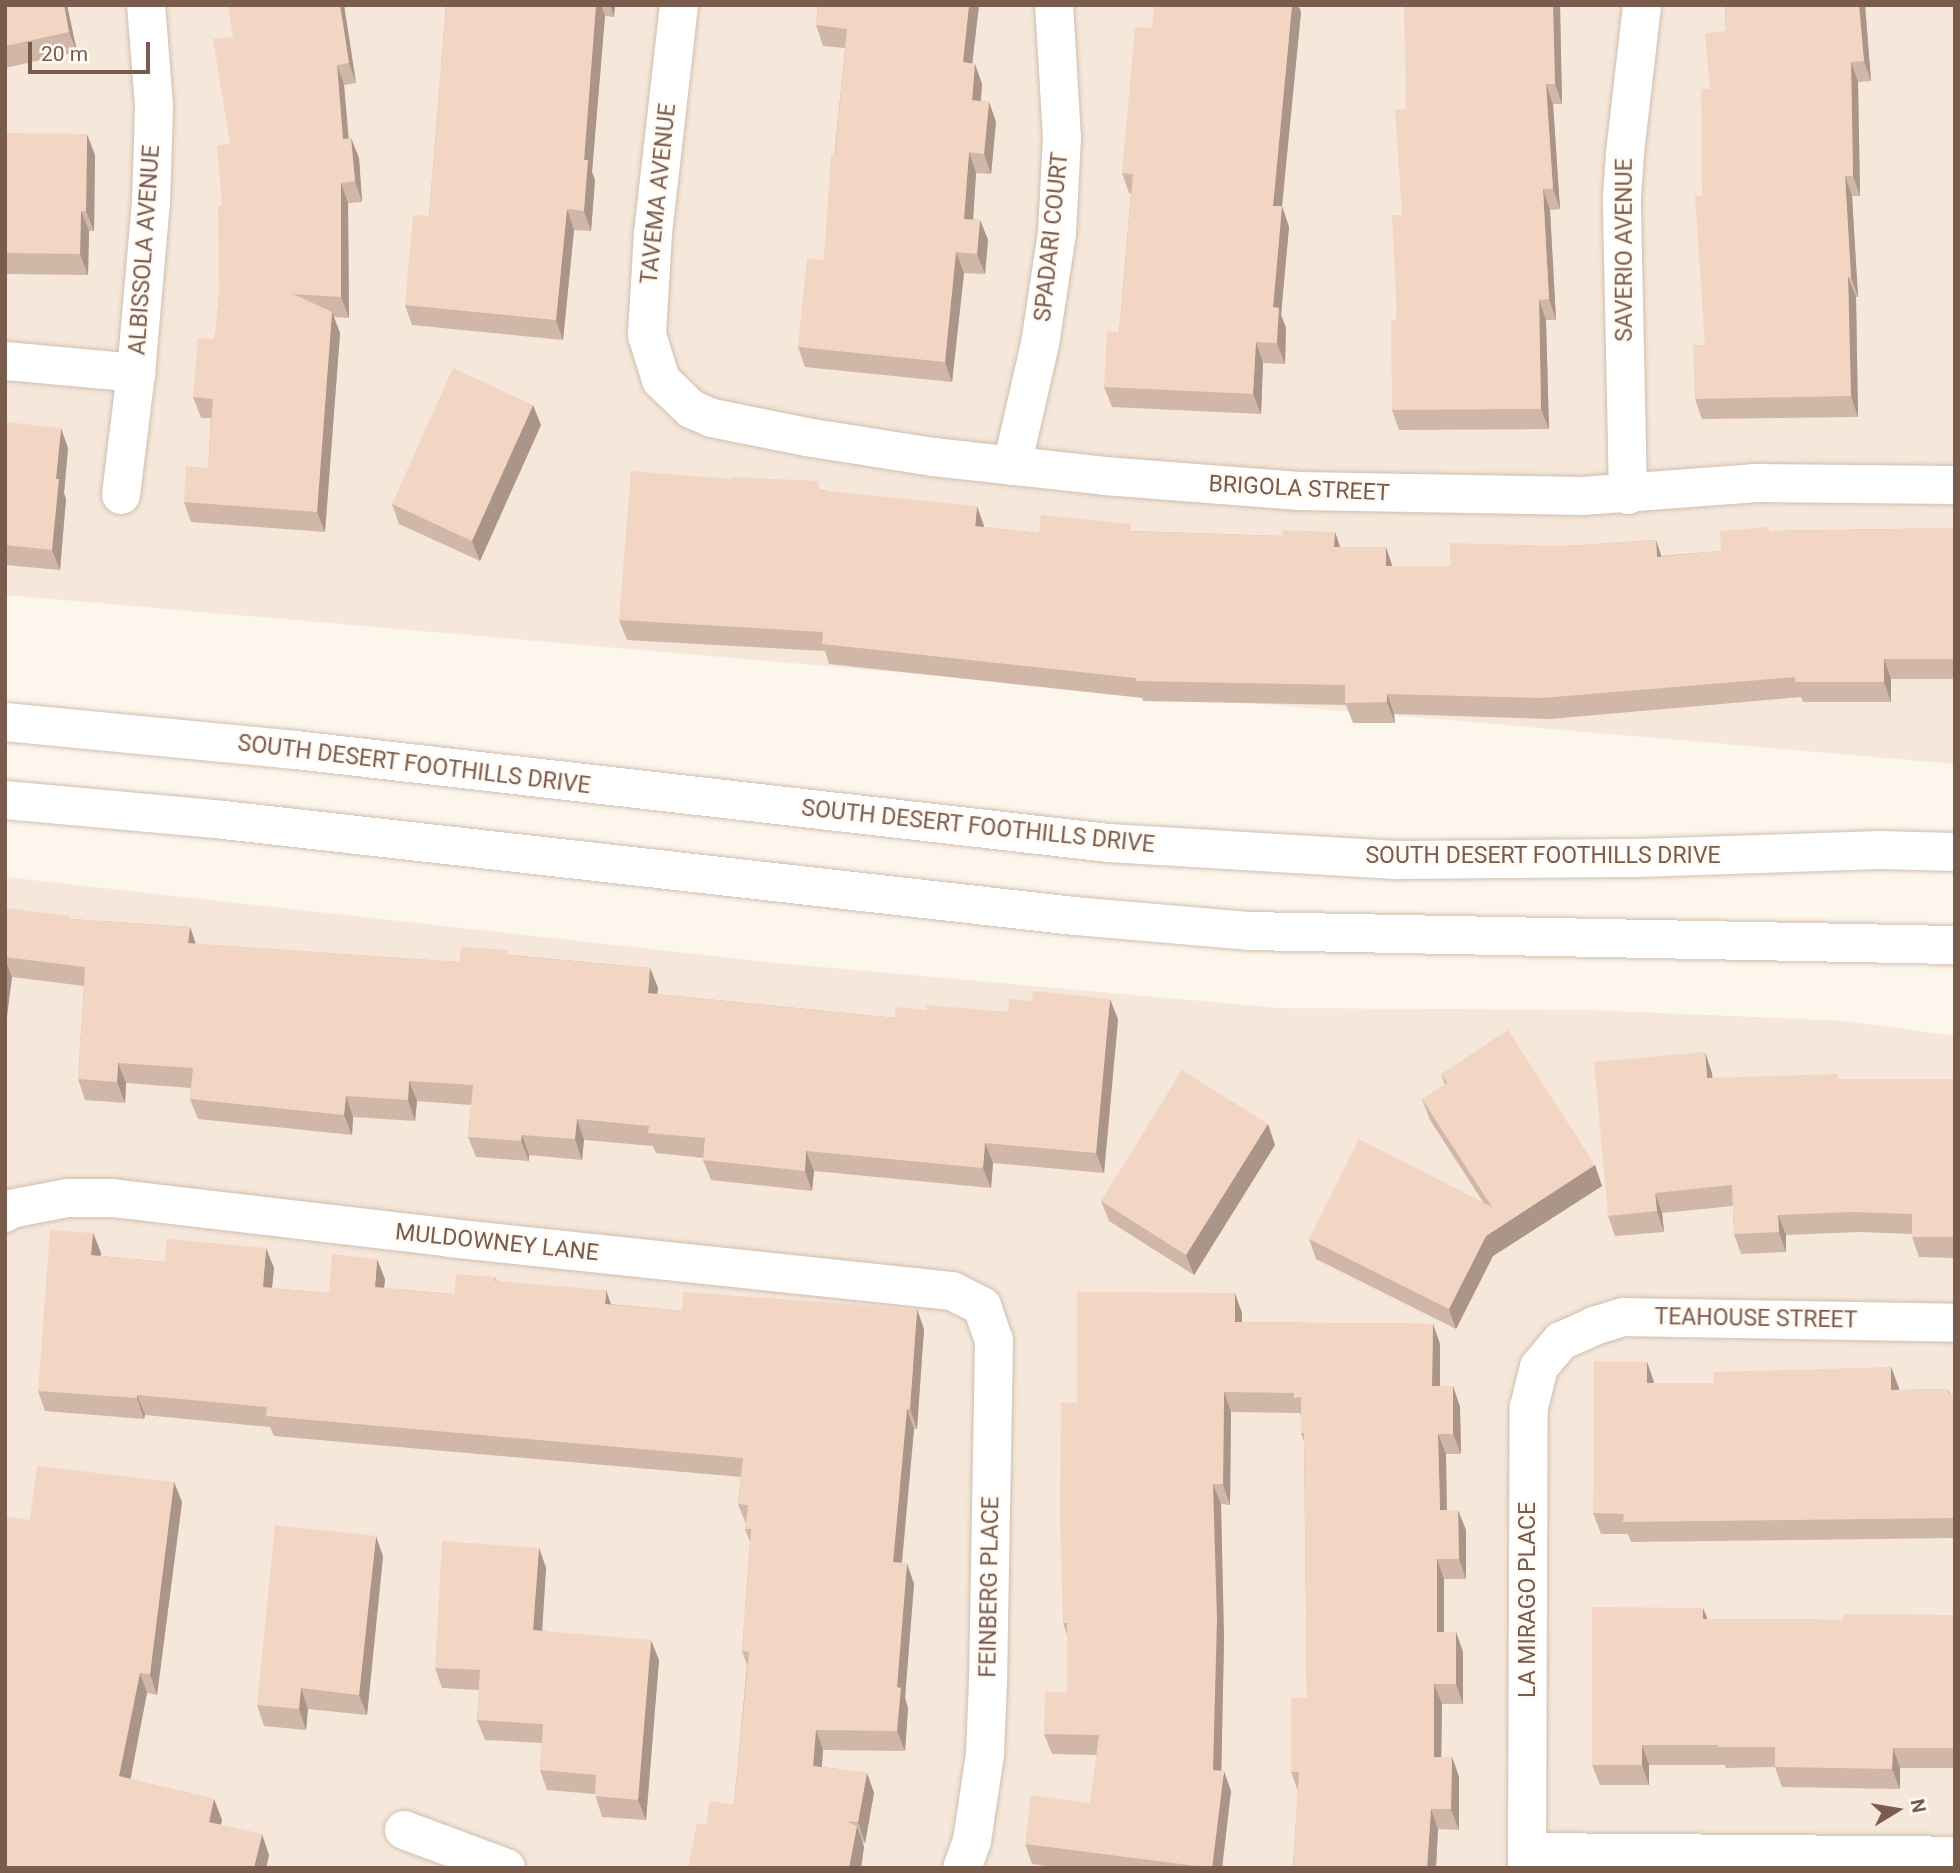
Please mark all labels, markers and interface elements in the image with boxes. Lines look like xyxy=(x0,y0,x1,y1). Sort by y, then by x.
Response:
scale bar xyxy=(32,28,154,72)
text: 20 m xyxy=(41,42,88,66)
street label: TAVEMA AVENUE xyxy=(636,102,682,286)
street label: ALBISSOLA AVENUE xyxy=(124,144,166,356)
street label: SPADARI COURT xyxy=(1029,151,1075,323)
street label: SAVERIO AVENUE xyxy=(1611,158,1639,342)
street label: BRIGOLA STREET xyxy=(1208,470,1390,508)
street label: SOUTH DESERT FOOTHILLS DRIVE xyxy=(236,730,592,800)
street label: SOUTH DESERT FOOTHILLS DRIVE xyxy=(800,795,1156,859)
street label: SOUTH DESERT FOOTHILLS DRIVE xyxy=(1365,842,1721,870)
street label: MULDOWNEY LANE xyxy=(394,1219,600,1267)
street label: TEAHOUSE STREET xyxy=(1654,1303,1858,1335)
street label: FEINBERG PLACE xyxy=(975,1496,1005,1678)
street label: LA MIRAGO PLACE xyxy=(1514,1502,1542,1698)
north arrow xyxy=(1862,1775,1932,1845)
text: N xyxy=(1906,1797,1931,1815)

